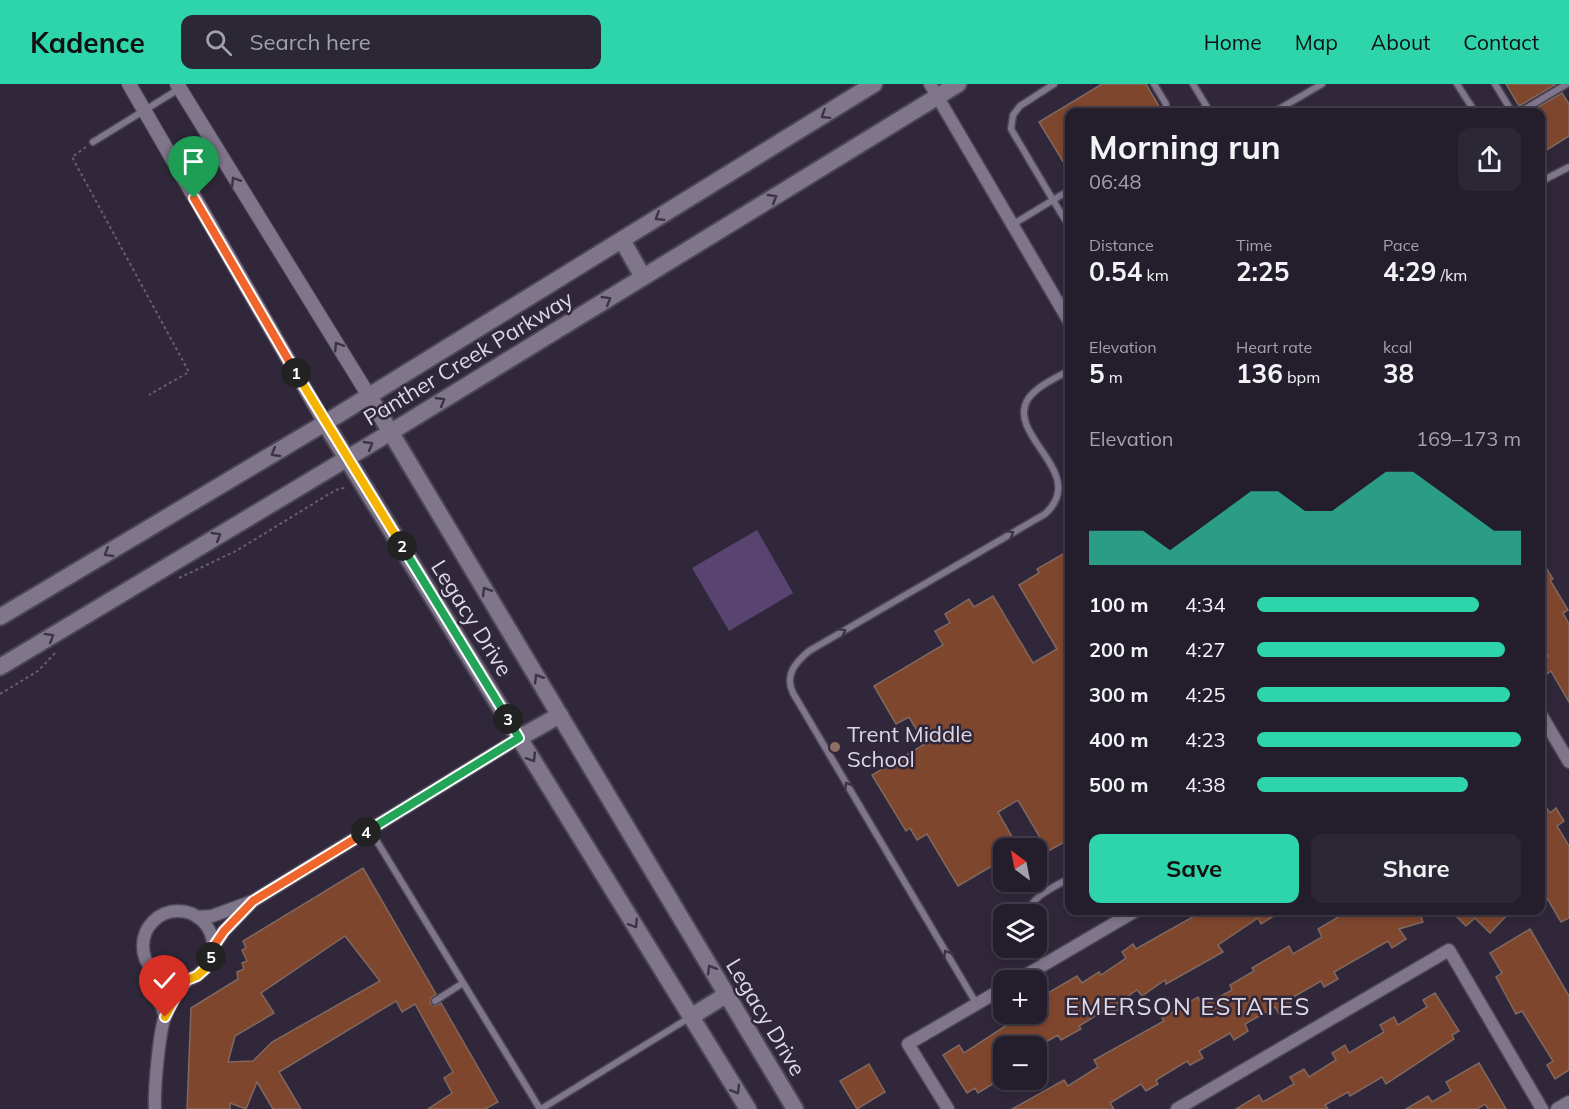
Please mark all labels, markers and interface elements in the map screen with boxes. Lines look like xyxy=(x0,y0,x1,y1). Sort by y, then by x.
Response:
search box xyxy=(181,15,601,69)
text: Kadence xyxy=(30,25,145,60)
icon: search xyxy=(202,26,235,59)
text: Search here xyxy=(250,28,371,56)
text: Home xyxy=(1204,29,1262,55)
text: Map xyxy=(1295,29,1338,55)
text: About xyxy=(1371,29,1430,55)
text: Contact xyxy=(1463,29,1539,55)
one-way arrow xyxy=(820,107,831,118)
text: Morning run xyxy=(1089,126,1281,167)
button: share xyxy=(1458,128,1521,191)
pin xyxy=(168,136,219,198)
icon: arrive xyxy=(177,145,210,178)
text: 06:48 xyxy=(1089,169,1142,194)
one-way arrow xyxy=(231,177,243,187)
one-way arrow xyxy=(767,193,777,205)
one-way arrow xyxy=(655,210,665,222)
text: Distance xyxy=(1089,235,1154,255)
text: Time xyxy=(1236,235,1272,255)
text: Pace xyxy=(1383,235,1419,255)
text: 0.54 xyxy=(1089,255,1142,288)
text: 2:25 xyxy=(1236,255,1289,288)
text: 4:29 xyxy=(1383,255,1436,288)
text: km xyxy=(1142,265,1169,285)
text: /km xyxy=(1436,265,1467,285)
street label: Panther Creek Parkway xyxy=(358,284,578,432)
one-way arrow xyxy=(601,295,611,307)
text: Elevation xyxy=(1089,337,1157,357)
text: Heart rate xyxy=(1236,337,1312,357)
text: kcal xyxy=(1383,337,1412,357)
one-way arrow xyxy=(334,342,346,352)
text: 5 xyxy=(1089,357,1105,390)
text: 136 xyxy=(1236,357,1283,390)
text: 38 xyxy=(1383,357,1414,390)
pin: 1 xyxy=(281,358,311,388)
text: 1 xyxy=(291,363,301,383)
text: m xyxy=(1105,367,1123,387)
text: bpm xyxy=(1283,367,1320,387)
one-way arrow xyxy=(435,397,445,409)
text: Elevation xyxy=(1089,426,1174,451)
text: 169–173 m xyxy=(1416,426,1521,451)
one-way arrow xyxy=(363,440,373,452)
one-way arrow xyxy=(271,446,281,457)
one-way arrow xyxy=(1004,530,1014,542)
pin: 2 xyxy=(387,531,417,561)
one-way arrow xyxy=(211,532,221,544)
text: 2 xyxy=(397,536,407,556)
one-way arrow xyxy=(104,545,114,557)
street label: Legacy Drive xyxy=(425,555,519,681)
one-way arrow xyxy=(481,587,493,597)
text: 100 m xyxy=(1089,592,1148,617)
text: 4:34 xyxy=(1185,592,1226,617)
one-way arrow xyxy=(836,628,846,639)
one-way arrow xyxy=(44,633,54,645)
text: 200 m xyxy=(1089,637,1148,662)
text: 4:27 xyxy=(1185,637,1226,662)
one-way arrow xyxy=(533,674,545,684)
text: 300 m xyxy=(1089,682,1148,707)
text: 4:25 xyxy=(1185,682,1226,707)
pin: 3 xyxy=(493,704,523,734)
text: 3 xyxy=(503,709,513,729)
place label: Trent Middle School xyxy=(847,720,972,773)
text: 400 m xyxy=(1089,727,1148,752)
text: 4:23 xyxy=(1185,727,1226,752)
marker: Trent Middle School xyxy=(828,740,842,754)
one-way arrow xyxy=(524,752,536,762)
text: 500 m xyxy=(1089,772,1148,797)
text: 4:38 xyxy=(1185,772,1226,797)
one-way arrow xyxy=(843,782,855,792)
pin: 4 xyxy=(351,817,381,847)
text: 4 xyxy=(361,822,371,842)
button: Save xyxy=(1089,834,1299,903)
button: Share xyxy=(1311,834,1521,903)
north arrow xyxy=(993,838,1047,892)
map controls xyxy=(993,838,1047,1090)
button: layers xyxy=(993,904,1047,958)
one-way arrow xyxy=(627,918,639,928)
pin: 5 xyxy=(196,942,226,972)
text: 5 xyxy=(206,947,216,967)
one-way arrow xyxy=(943,950,954,960)
street label: Legacy Drive xyxy=(720,953,812,1081)
pin xyxy=(139,955,190,1017)
icon: check xyxy=(148,964,181,997)
one-way arrow xyxy=(706,965,718,975)
button: + xyxy=(993,970,1047,1024)
district label: EMERSON ESTATES xyxy=(1065,991,1311,1021)
button: − xyxy=(993,1036,1047,1090)
one-way arrow xyxy=(729,1084,741,1094)

